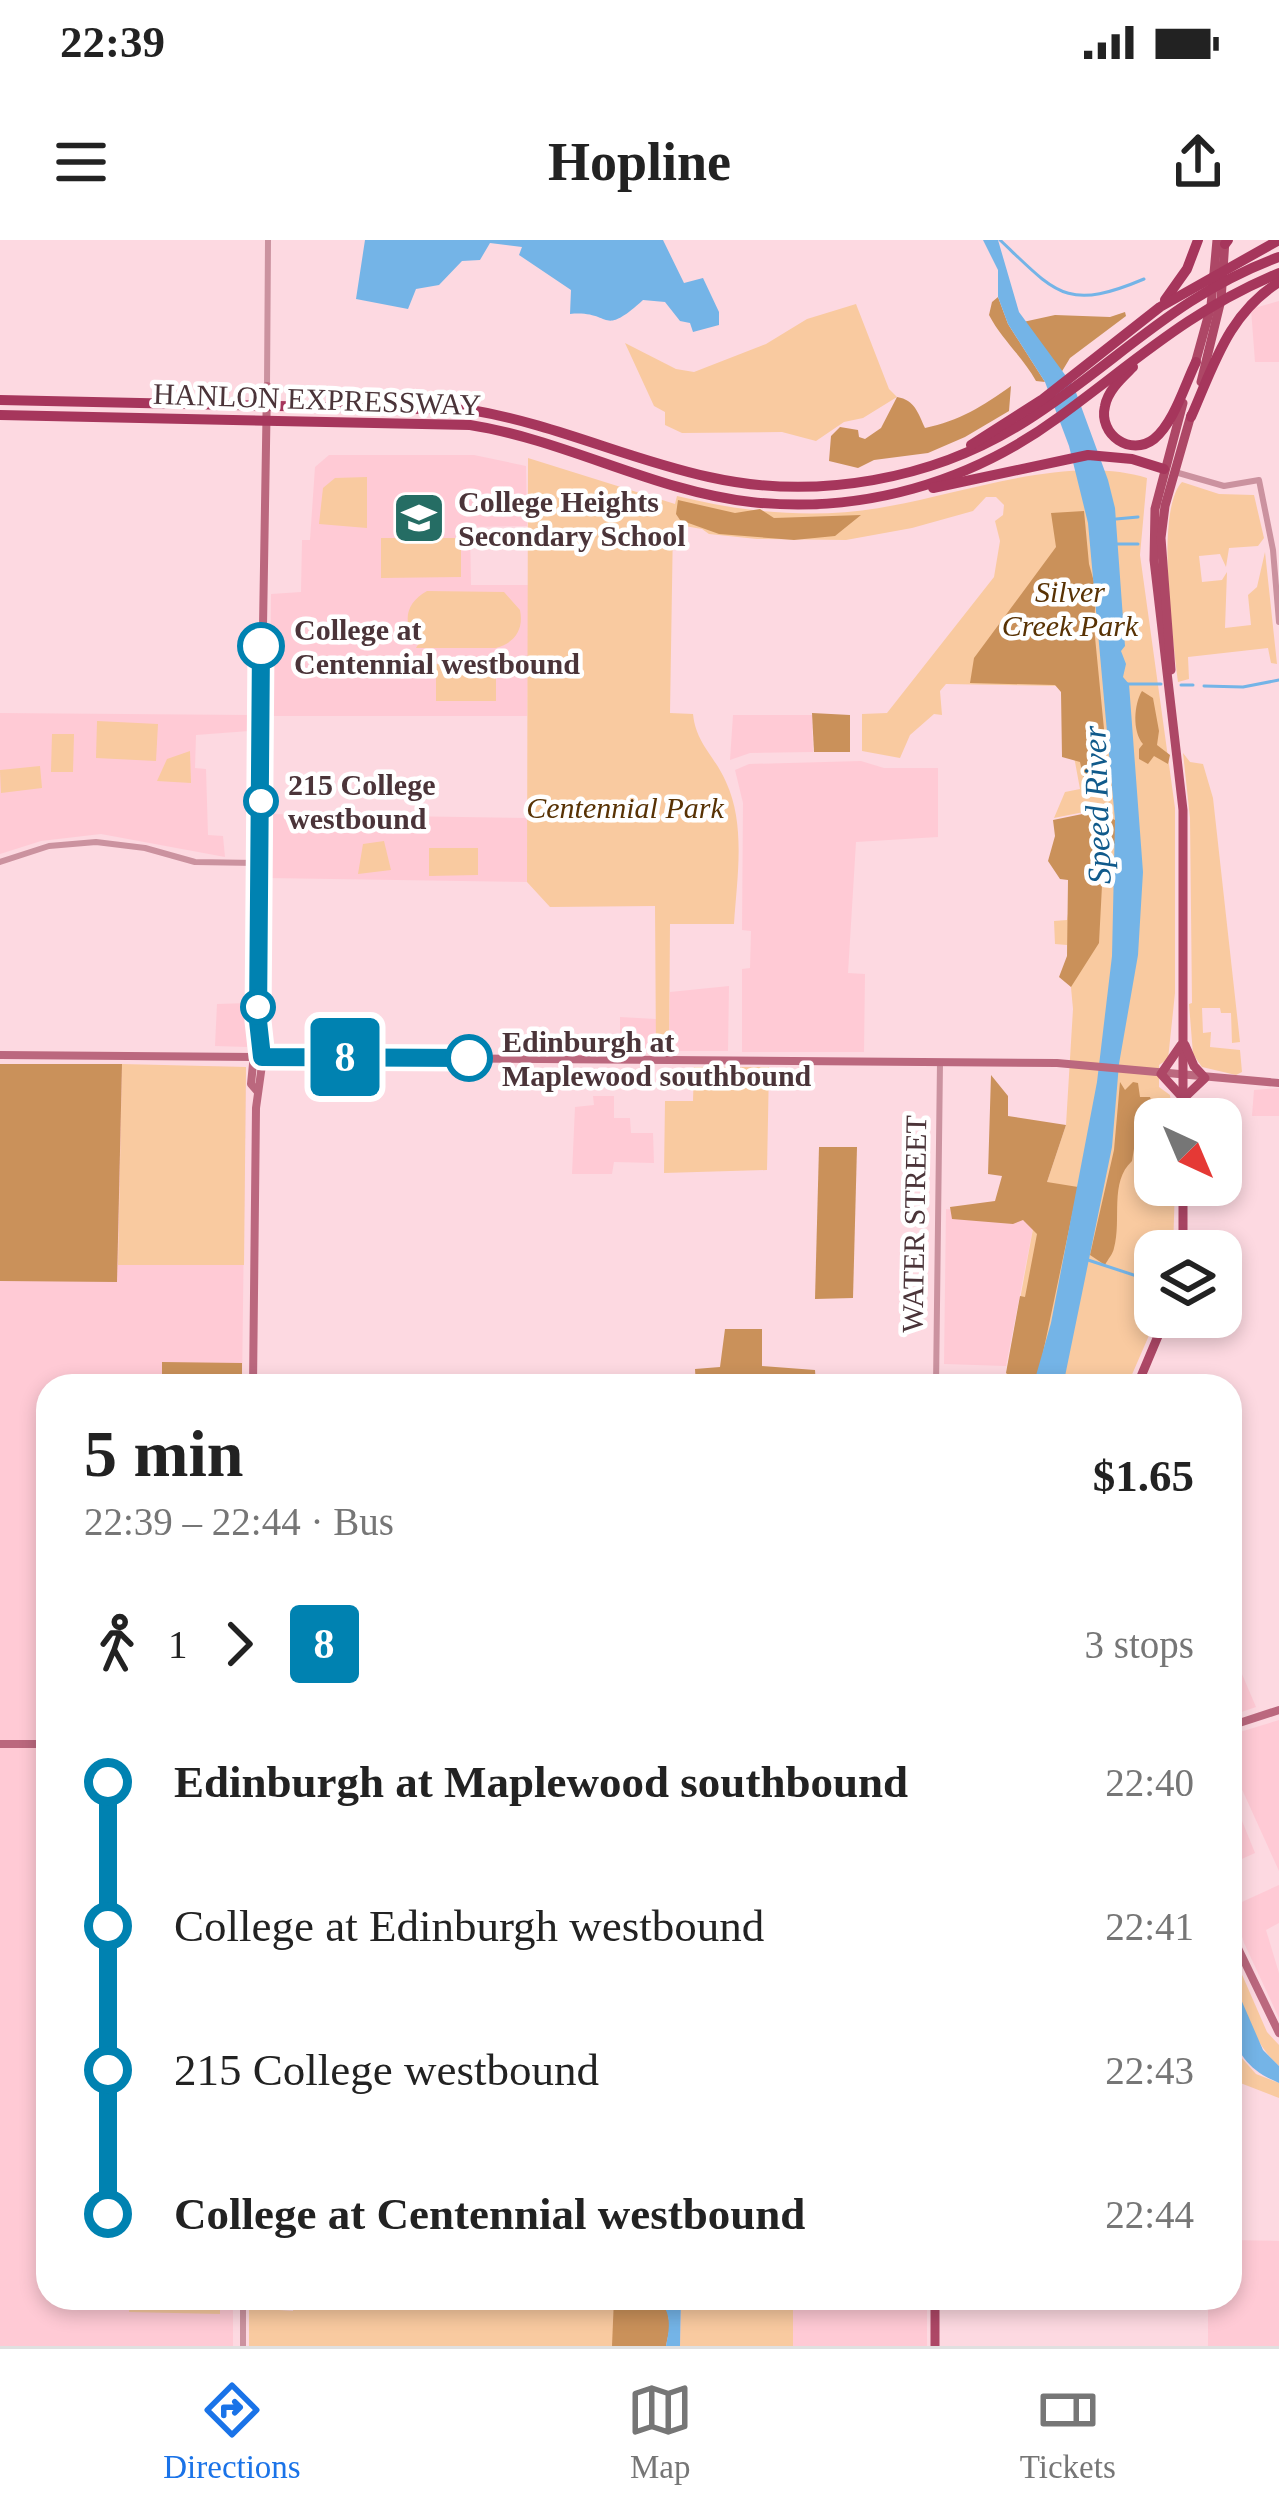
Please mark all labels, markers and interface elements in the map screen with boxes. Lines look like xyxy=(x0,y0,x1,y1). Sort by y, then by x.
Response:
text: 22:39 xyxy=(60,17,165,67)
icon: menu xyxy=(48,129,114,195)
icon: share xyxy=(1165,129,1231,195)
text: Hopline xyxy=(548,132,731,192)
street label: HANLON EXPRESSWAY xyxy=(152,377,482,421)
place label: College Heights Secondary School xyxy=(458,485,686,552)
school or university icon: College Heights Secondary School xyxy=(391,490,447,546)
park label: Silver Creek Park xyxy=(1002,575,1139,642)
place label: College at Centennial westbound xyxy=(294,613,580,680)
marker: College at Centennial westbound xyxy=(239,624,283,668)
water label: Speed River xyxy=(1076,725,1118,885)
place label: 215 College westbound xyxy=(288,768,435,835)
marker: 215 College westbound xyxy=(245,785,277,817)
park label: Centennial Park xyxy=(526,791,724,824)
unlabelled marker xyxy=(242,991,274,1023)
line badge: 8 xyxy=(306,1018,384,1096)
place label: Edinburgh at Maplewood southbound xyxy=(502,1025,812,1092)
text: 8 xyxy=(335,1034,356,1080)
marker: Edinburgh at Maplewood southbound xyxy=(447,1036,491,1080)
north arrow xyxy=(1134,1098,1242,1206)
map controls xyxy=(1134,1098,1242,1338)
street label: WATER STREET xyxy=(896,1115,932,1333)
button: layers xyxy=(1134,1230,1242,1338)
text: 5 min xyxy=(84,1417,244,1490)
text: $1.65 xyxy=(1093,1451,1194,1501)
text: 22:39 – 22:44 · Bus xyxy=(84,1500,394,1543)
icon: walk xyxy=(84,1611,150,1677)
icon: forward xyxy=(206,1611,272,1677)
text: 8 xyxy=(314,1621,335,1667)
text: 1 xyxy=(168,1623,188,1666)
text: 3 stops xyxy=(1085,1623,1194,1666)
text: Edinburgh at Maplewood southbound xyxy=(174,1757,908,1807)
text: 22:40 xyxy=(1105,1761,1194,1804)
text: College at Edinburgh westbound xyxy=(174,1901,764,1951)
text: 22:41 xyxy=(1105,1905,1194,1948)
text: 215 College westbound xyxy=(174,2045,599,2095)
text: 22:43 xyxy=(1105,2049,1194,2092)
text: College at Centennial westbound xyxy=(174,2189,805,2239)
text: 22:44 xyxy=(1105,2193,1194,2236)
tab: Directions xyxy=(163,2377,301,2486)
tab: Map xyxy=(627,2377,693,2486)
tab: Tickets xyxy=(1020,2377,1116,2486)

